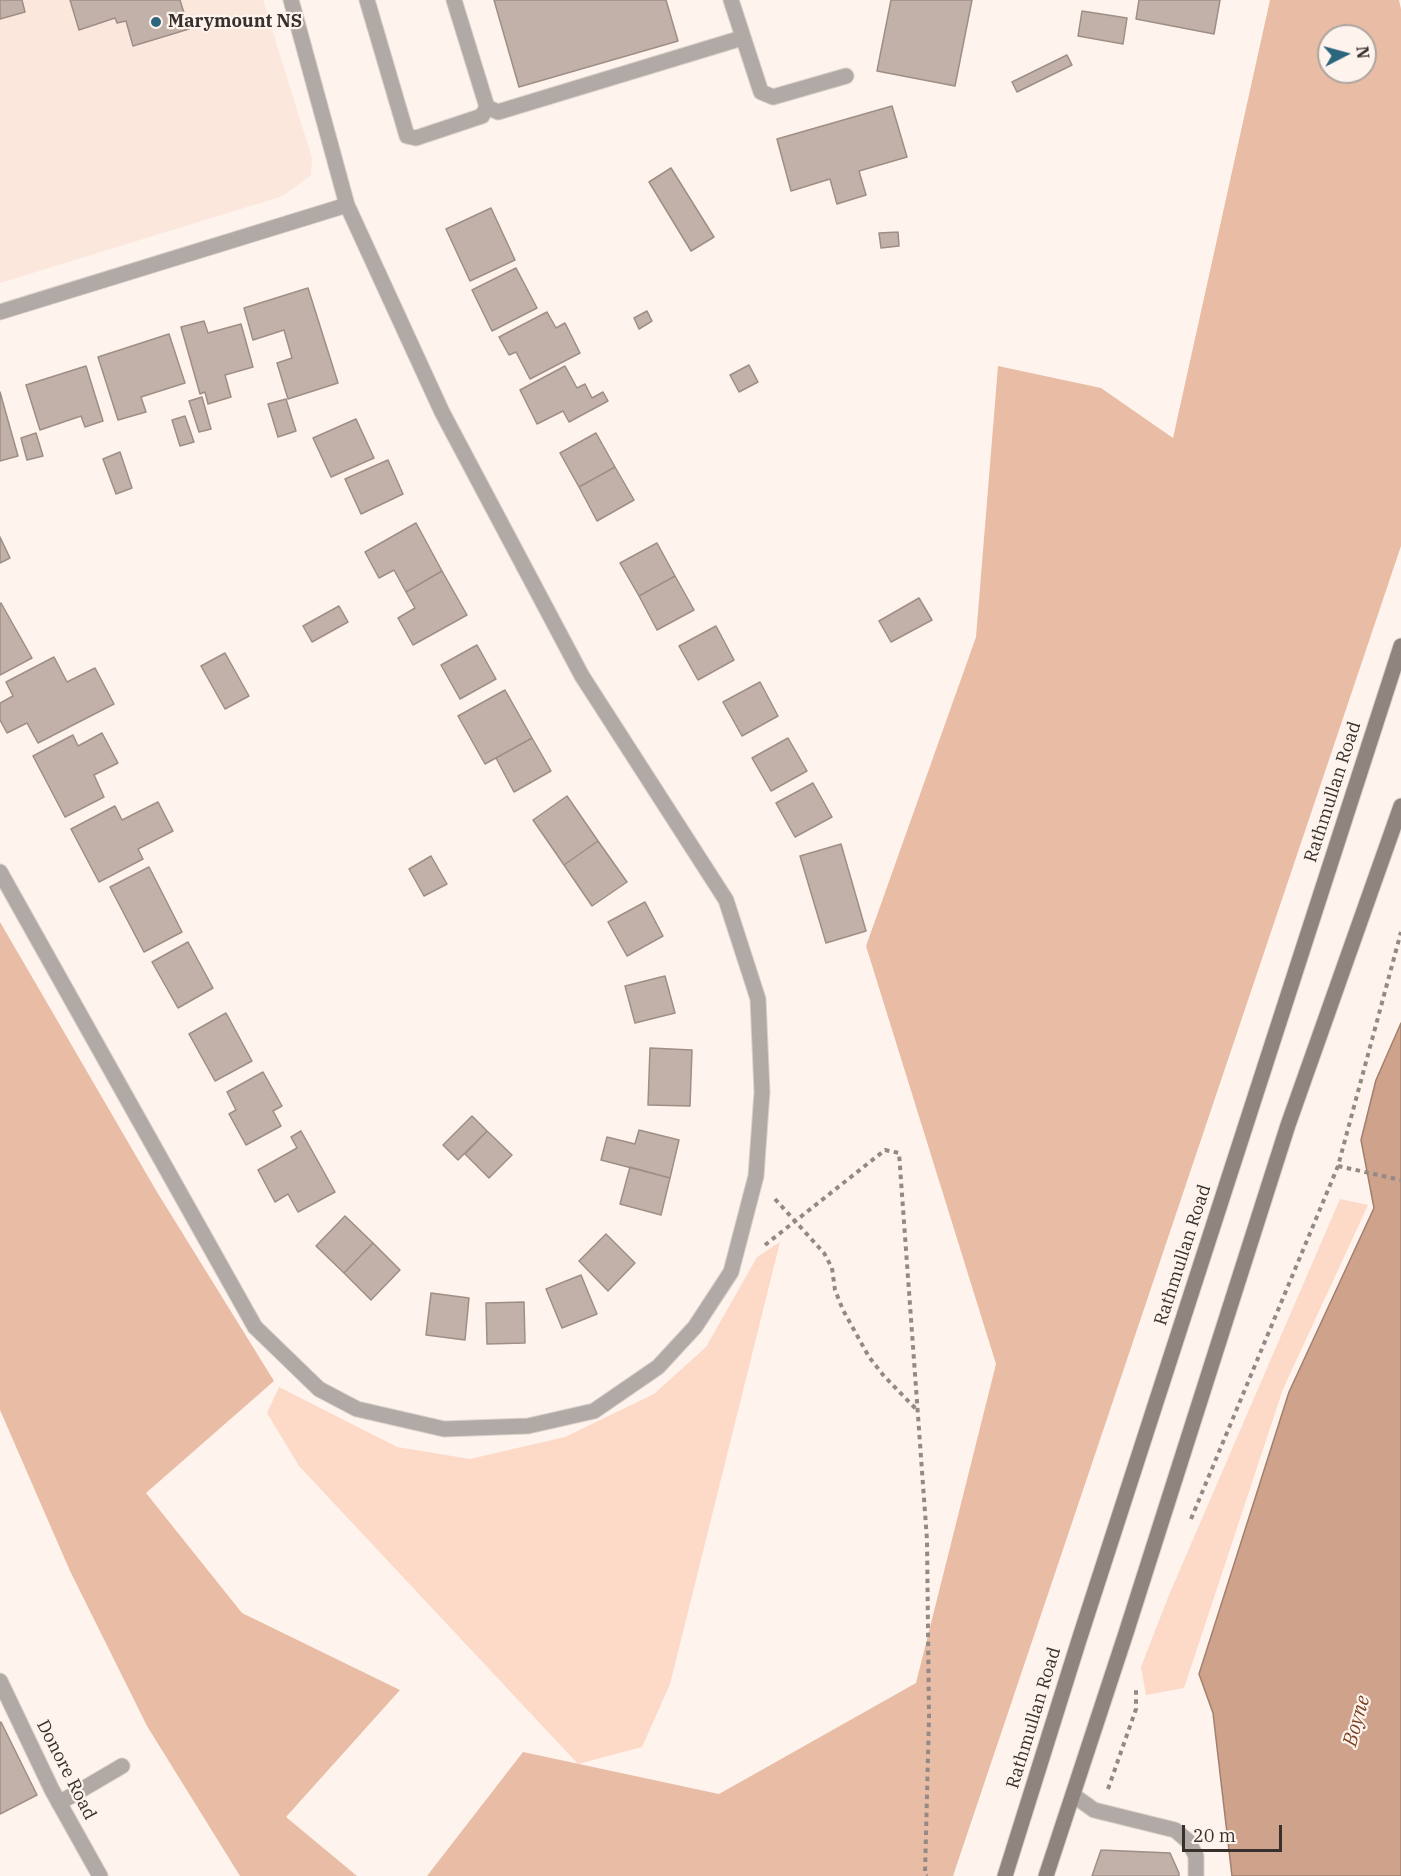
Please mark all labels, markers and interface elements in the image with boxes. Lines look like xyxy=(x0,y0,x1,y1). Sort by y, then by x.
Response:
place label: Marymount NS xyxy=(168,11,302,33)
marker: Marymount NS xyxy=(149,15,163,29)
north arrow xyxy=(1317,24,1377,84)
text: N xyxy=(1352,45,1374,60)
street label: Rathmullan Road xyxy=(1300,719,1366,865)
street label: Rathmullan Road xyxy=(1150,1182,1216,1328)
street label: Rathmullan Road xyxy=(1002,1645,1066,1791)
water label: Boyne xyxy=(1338,1693,1376,1749)
street label: Donore Road xyxy=(32,1716,100,1824)
scale bar xyxy=(1185,1813,1286,1851)
text: 20 m xyxy=(1193,1824,1236,1847)

